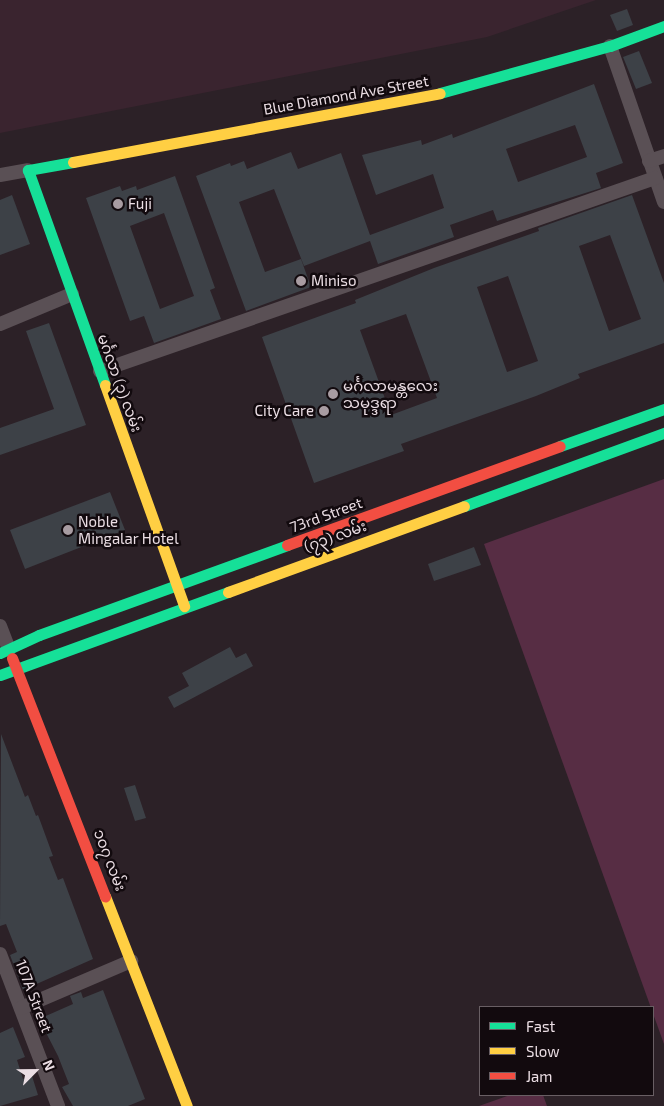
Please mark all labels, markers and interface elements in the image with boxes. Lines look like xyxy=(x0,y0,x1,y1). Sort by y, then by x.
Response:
street label: Blue Diamond Ave Street xyxy=(262,72,430,118)
place label: Fuji xyxy=(128,195,152,213)
marker: Fuji xyxy=(112,198,124,210)
place label: Miniso xyxy=(311,272,356,290)
marker: Miniso xyxy=(295,275,307,287)
street label: မင်္ဂလာ (၃) လမ်း xyxy=(94,332,146,434)
place label: မင်္ဂလာမန္တလေး သမုဒ္ဒရာ xyxy=(343,376,438,411)
marker: မင်္ဂလာမန္တလေး သမုဒ္ဒရာ xyxy=(327,388,339,400)
place label: City Care xyxy=(254,402,314,420)
marker: City Care xyxy=(318,405,330,417)
street label: 73rd Street xyxy=(287,494,365,536)
place label: Noble Mingalar Hotel xyxy=(78,512,179,547)
street label: (၇၃) လမ်း xyxy=(301,516,369,556)
marker: Noble Mingalar Hotel xyxy=(62,524,74,536)
street label: ၁၀၇ လမ်း xyxy=(90,827,130,893)
street label: 107A Street xyxy=(12,957,56,1035)
legend xyxy=(479,1006,654,1096)
text: Fast xyxy=(526,1017,555,1035)
text: Slow xyxy=(526,1042,560,1060)
north arrow xyxy=(10,1046,60,1096)
text: N xyxy=(39,1057,59,1073)
text: Jam xyxy=(526,1067,552,1085)

